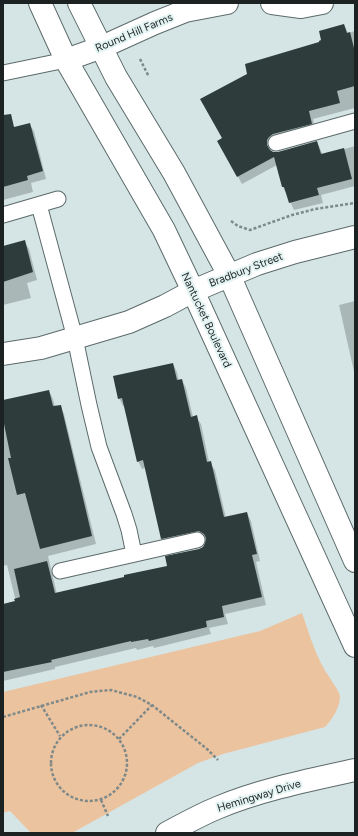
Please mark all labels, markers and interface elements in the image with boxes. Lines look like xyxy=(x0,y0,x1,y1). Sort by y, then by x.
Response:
street label: Round Hill Farms xyxy=(93,11,175,55)
street label: Bradbury Street xyxy=(207,250,285,290)
street label: Nantucket Boulevard xyxy=(178,270,234,370)
street label: Hemingway Drive xyxy=(216,777,302,815)

